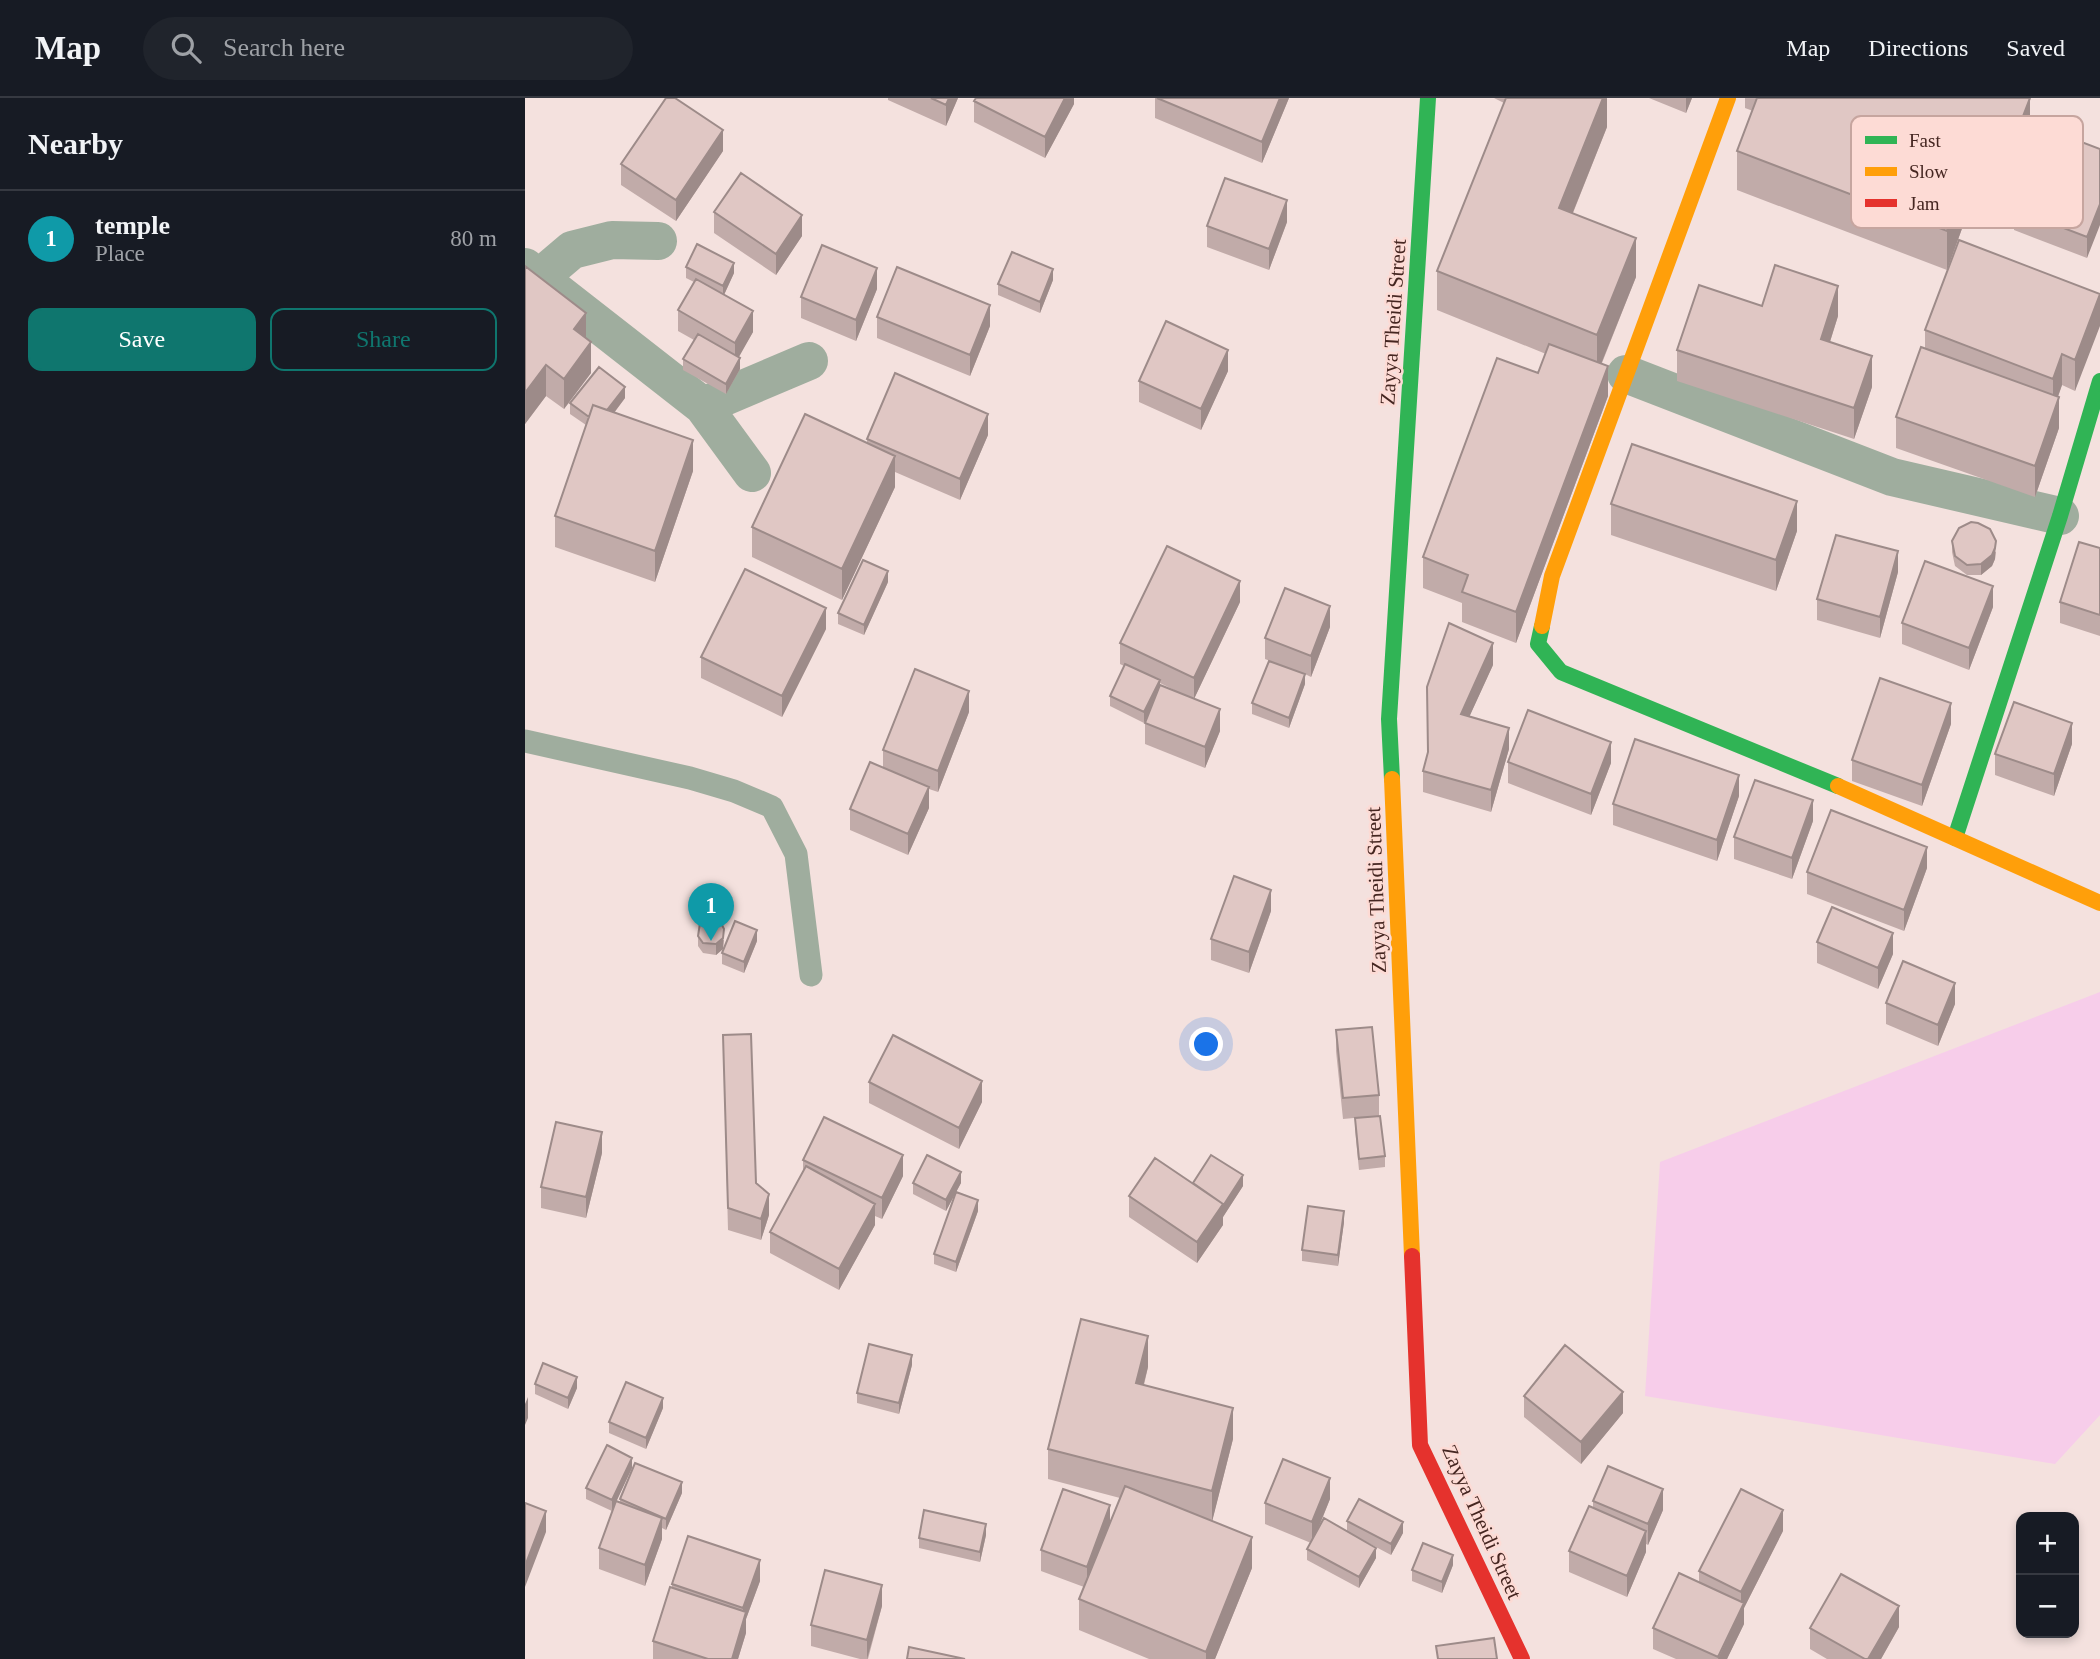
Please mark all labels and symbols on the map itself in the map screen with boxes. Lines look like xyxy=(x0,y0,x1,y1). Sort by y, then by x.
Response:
legend xyxy=(1851,116,2083,228)
text: Fast xyxy=(1909,130,1941,151)
text: Slow xyxy=(1909,161,1948,182)
text: Jam xyxy=(1909,193,1940,214)
street label: Zayya Theidi Street xyxy=(1375,238,1411,406)
street label: Zayya Theidi Street xyxy=(1361,806,1391,974)
pin: 1 xyxy=(688,883,734,941)
your location xyxy=(1189,1027,1223,1061)
street label: Zayya Theidi Street xyxy=(1437,1441,1527,1603)

